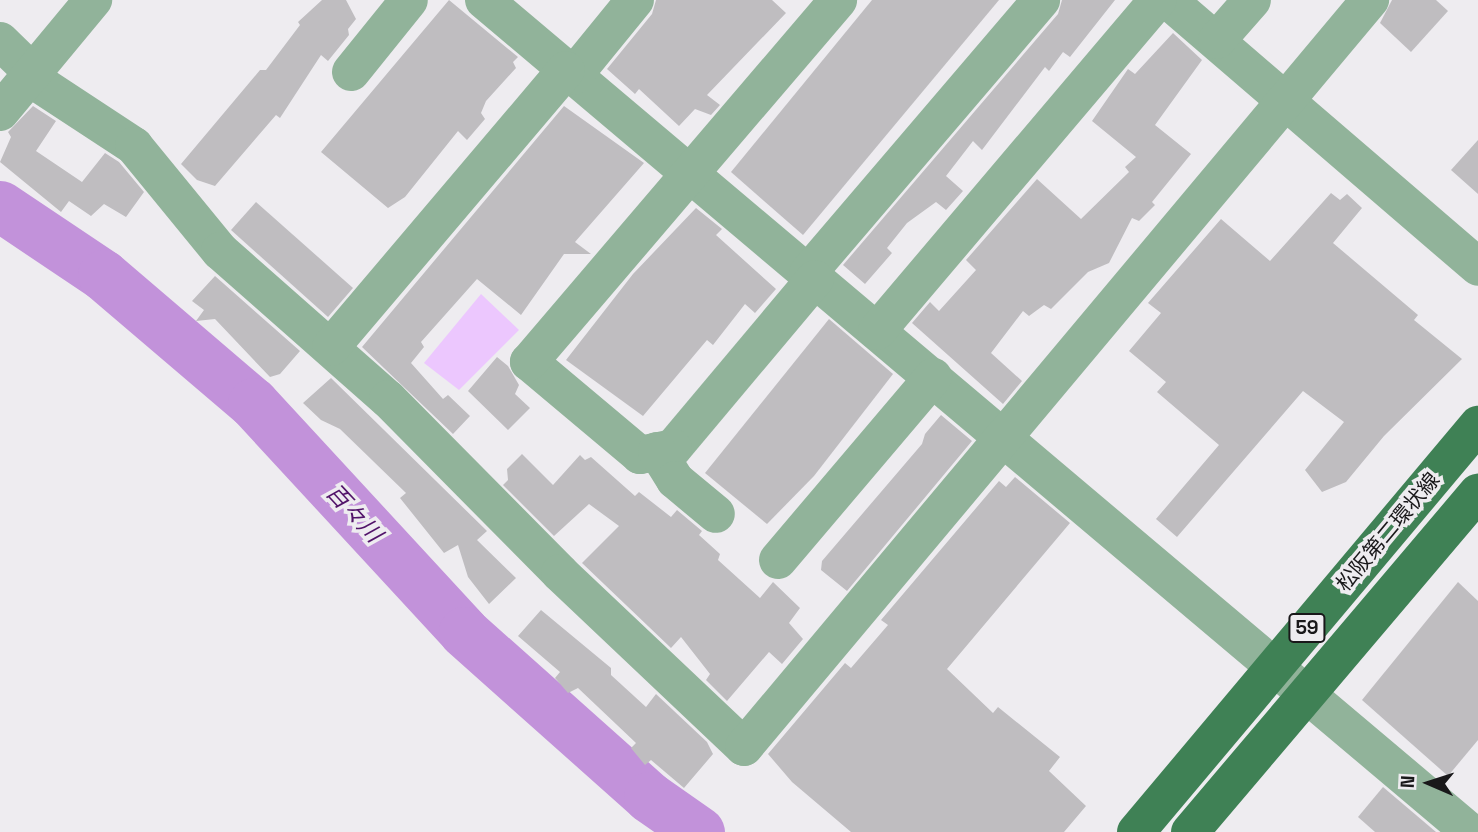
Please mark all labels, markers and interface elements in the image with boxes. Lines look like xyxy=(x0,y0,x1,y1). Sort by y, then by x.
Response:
street label: 松阪第二環状線 xyxy=(1331,468,1445,596)
water label: 百々川 xyxy=(320,478,388,548)
road number: 59 xyxy=(1288,612,1326,643)
north arrow xyxy=(1394,748,1464,818)
text: N xyxy=(1395,775,1420,789)

